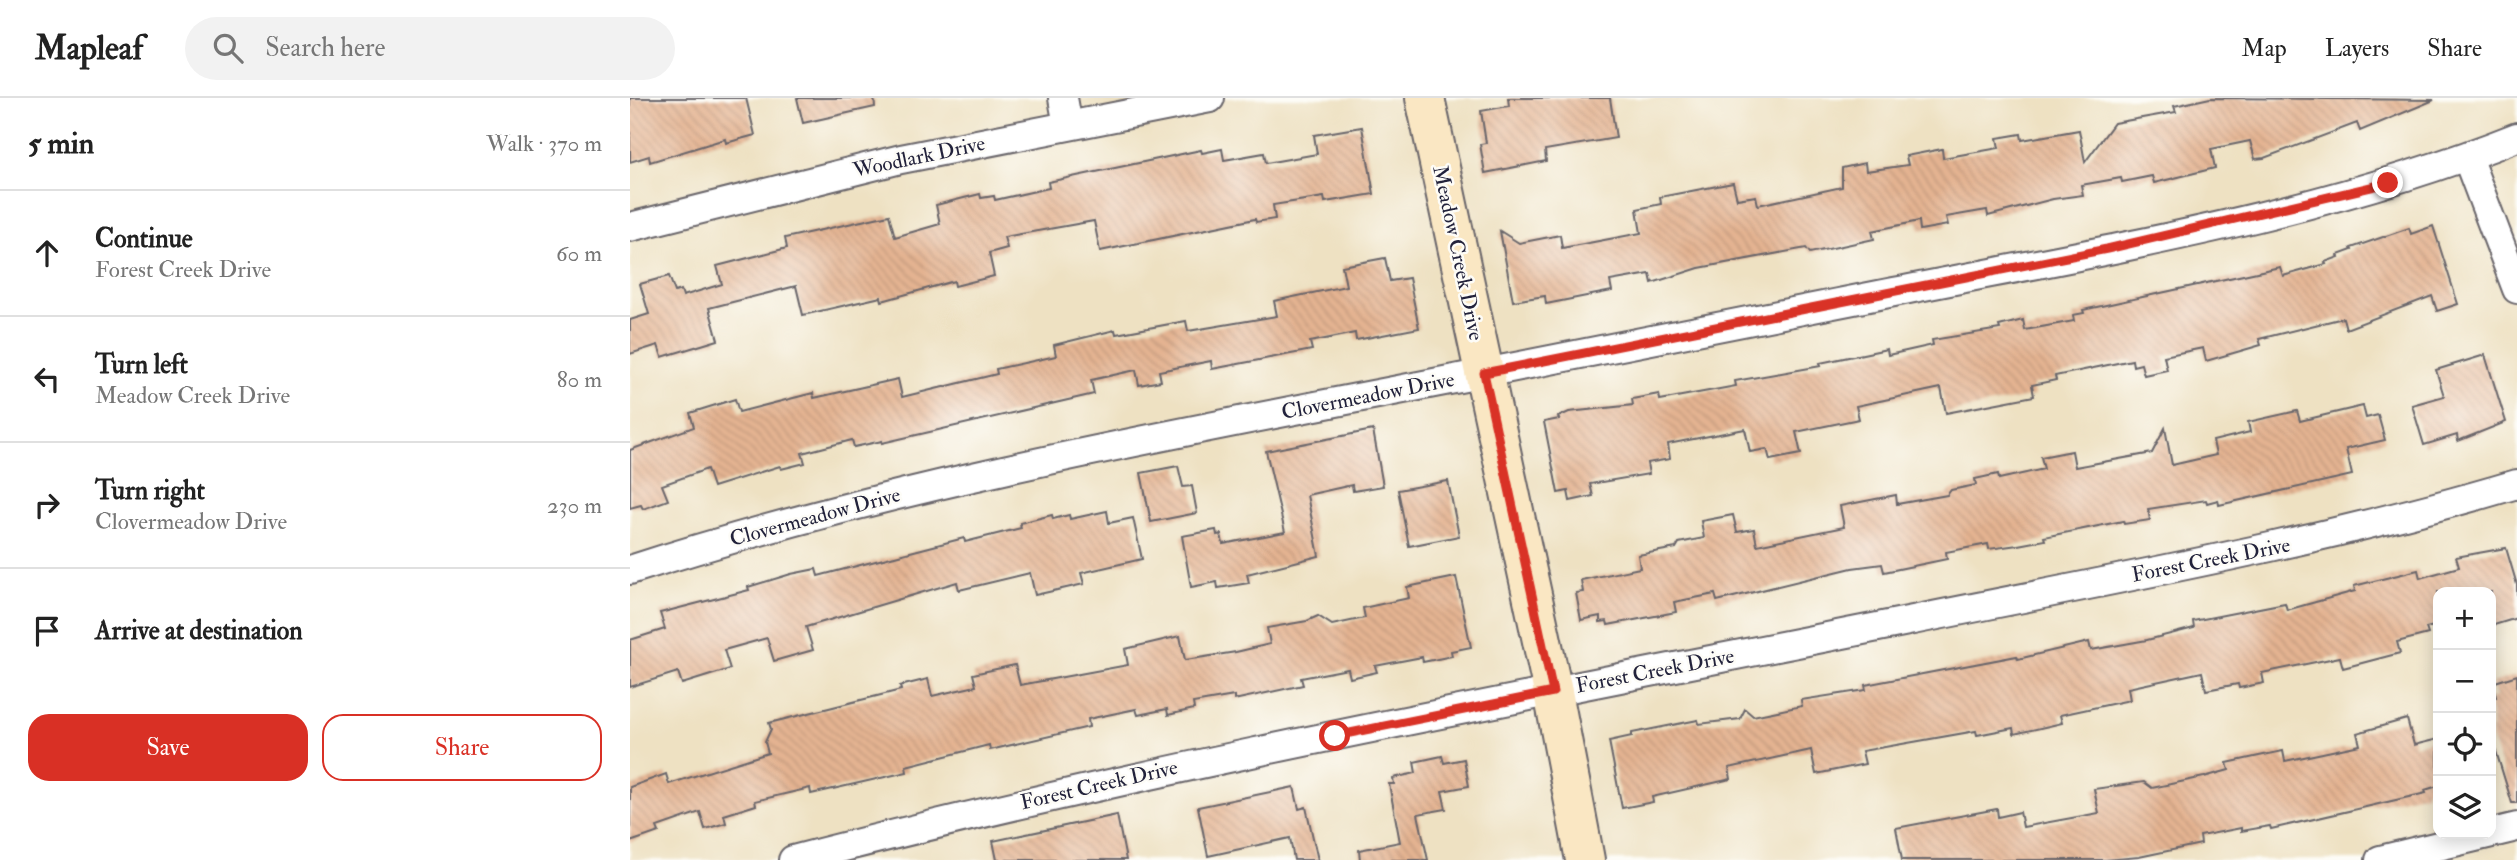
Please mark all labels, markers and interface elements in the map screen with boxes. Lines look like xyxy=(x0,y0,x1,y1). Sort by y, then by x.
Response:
search box xyxy=(185,17,675,80)
text: Mapleaf xyxy=(35,28,143,69)
icon: search xyxy=(209,29,247,67)
text: Search here xyxy=(265,32,385,64)
text: Map xyxy=(2242,33,2287,64)
text: Layers xyxy=(2325,33,2389,64)
text: Share xyxy=(2427,33,2482,64)
text: 5 min xyxy=(28,125,94,162)
text: Walk · 370 m xyxy=(486,129,602,158)
street label: Woodlark Drive xyxy=(849,130,988,184)
street label: Meadow Creek Drive xyxy=(1426,163,1490,343)
route end xyxy=(2372,167,2403,198)
text: Continue xyxy=(95,223,193,255)
icon: ahead xyxy=(28,234,66,272)
text: 60 m xyxy=(556,239,602,268)
text: Forest Creek Drive xyxy=(95,255,271,284)
text: Turn left xyxy=(95,349,188,381)
icon: left xyxy=(28,360,66,398)
text: 80 m xyxy=(557,365,602,394)
street label: Clovermeadow Drive xyxy=(1279,366,1457,426)
text: Meadow Creek Drive xyxy=(95,381,290,410)
text: Turn right xyxy=(95,475,205,507)
street label: Clovermeadow Drive xyxy=(727,481,903,553)
icon: right xyxy=(28,486,66,524)
text: 230 m xyxy=(547,491,602,520)
text: Clovermeadow Drive xyxy=(95,507,287,536)
street label: Forest Creek Drive xyxy=(2130,531,2293,589)
map controls xyxy=(2433,587,2496,839)
button: + xyxy=(2433,587,2496,650)
icon: arrive xyxy=(28,612,66,650)
text: Arrive at destination xyxy=(95,615,303,647)
street label: Forest Creek Drive xyxy=(1574,642,1737,700)
button: − xyxy=(2433,650,2496,713)
button: locate xyxy=(2433,713,2496,776)
button: Save xyxy=(28,714,308,781)
button: Share xyxy=(322,714,602,781)
route start xyxy=(1319,720,1350,751)
street label: Forest Creek Drive xyxy=(1018,754,1181,816)
button: layers xyxy=(2433,776,2496,839)

